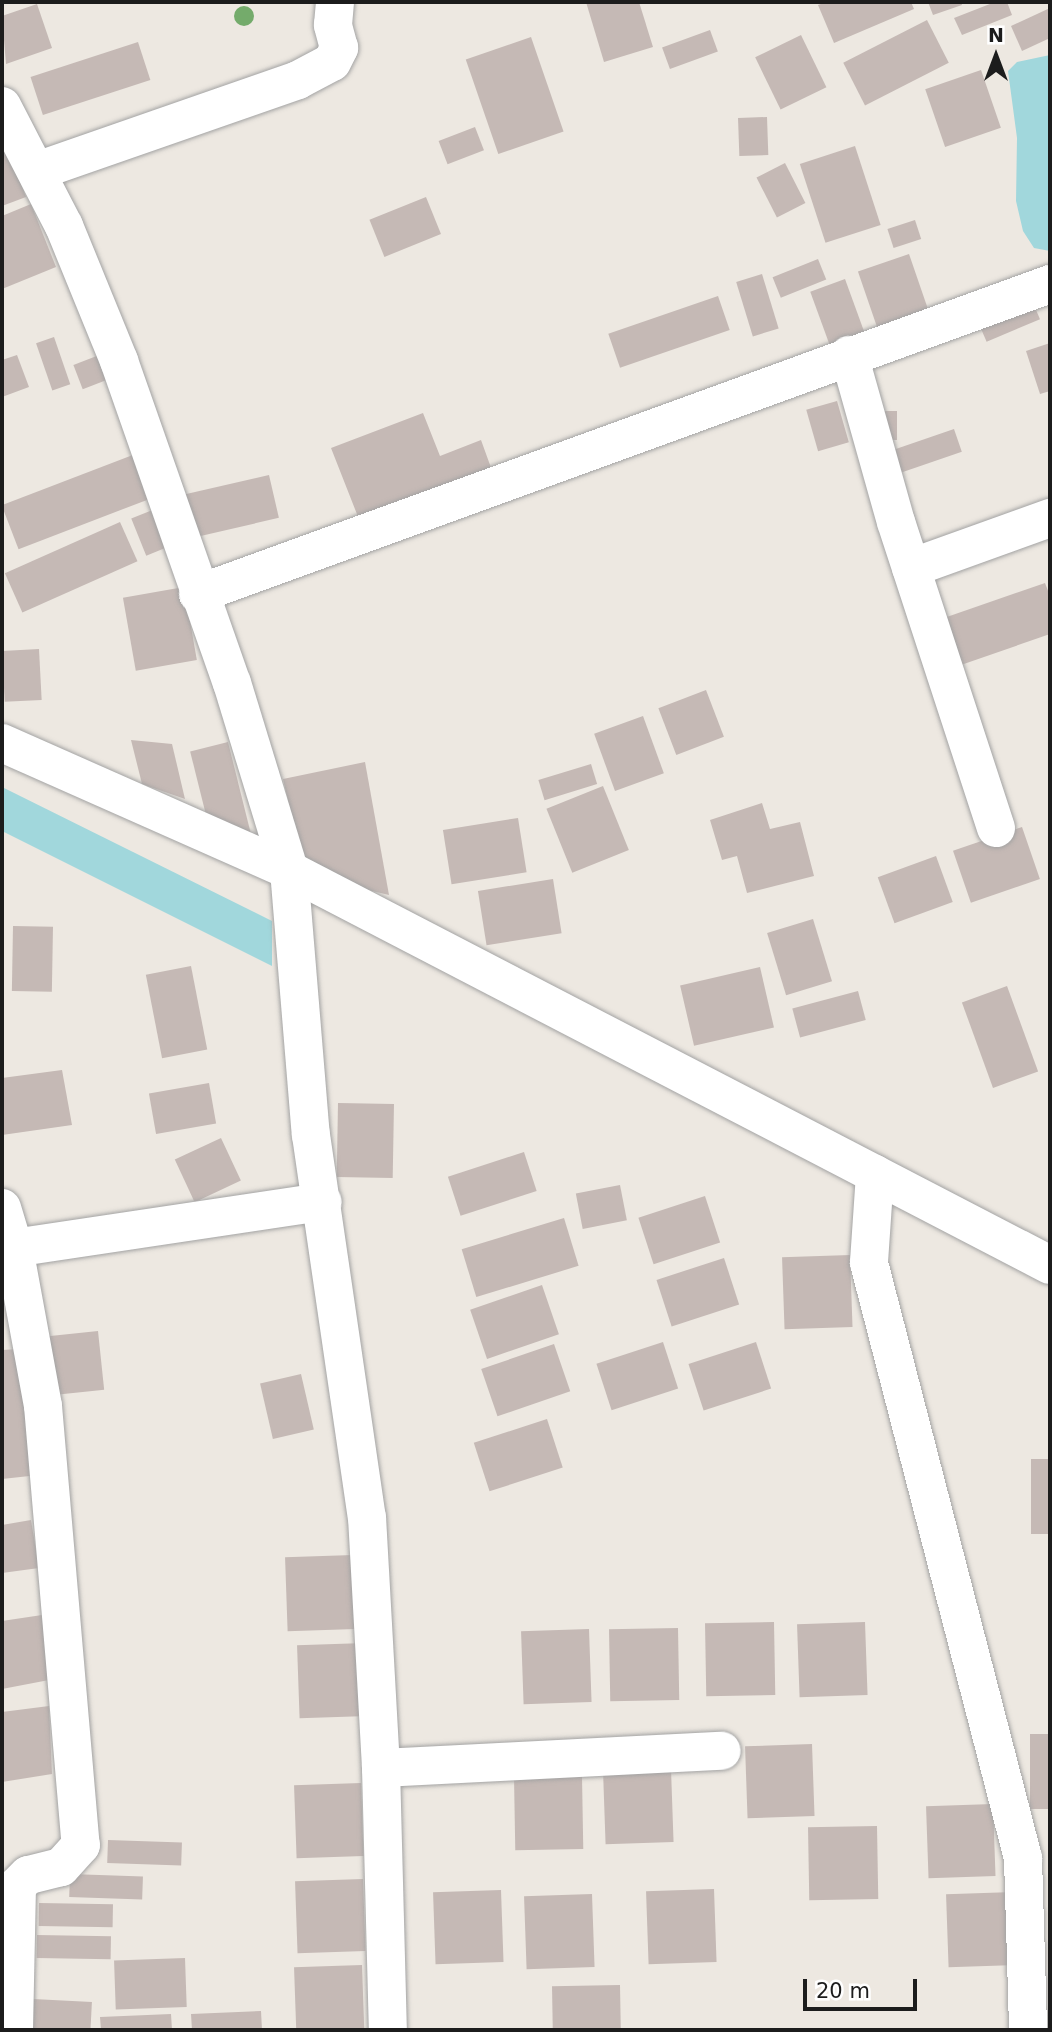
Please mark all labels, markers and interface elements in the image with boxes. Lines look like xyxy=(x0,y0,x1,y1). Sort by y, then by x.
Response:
north arrow xyxy=(961,21,1031,91)
text: N xyxy=(988,24,1004,46)
scale bar xyxy=(807,1966,921,2010)
text: 20 m xyxy=(816,1979,870,2003)

